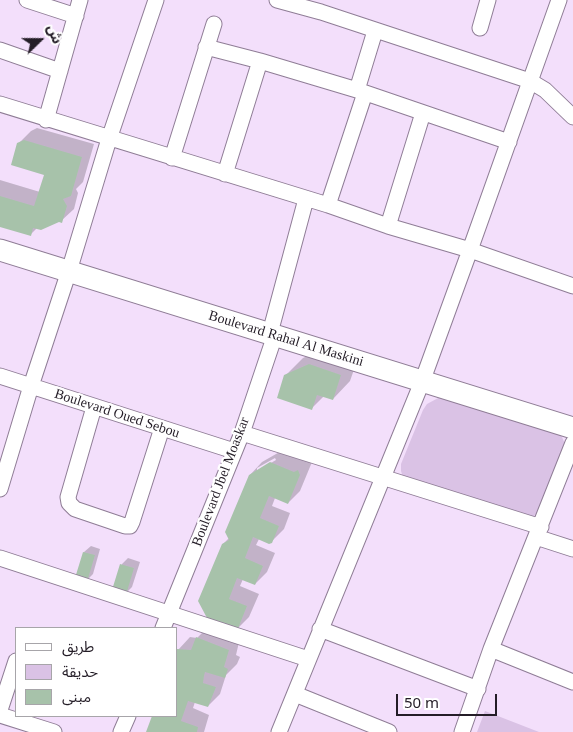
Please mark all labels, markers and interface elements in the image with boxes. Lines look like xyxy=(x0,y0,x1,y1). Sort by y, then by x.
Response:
north arrow xyxy=(15,15,65,65)
text: ش xyxy=(37,20,71,49)
street label: Boulevard Rahal Al Maskini xyxy=(199,305,373,373)
street label: Boulevard Oued Sebou xyxy=(42,383,192,445)
street label: Boulevard Jbel Moaskar xyxy=(185,407,257,557)
legend xyxy=(15,627,178,717)
text: طريق xyxy=(62,631,94,663)
text: حديقة xyxy=(62,656,98,688)
text: مبنى xyxy=(62,681,91,713)
scale bar xyxy=(398,684,499,716)
text: 50 m xyxy=(404,687,439,719)

